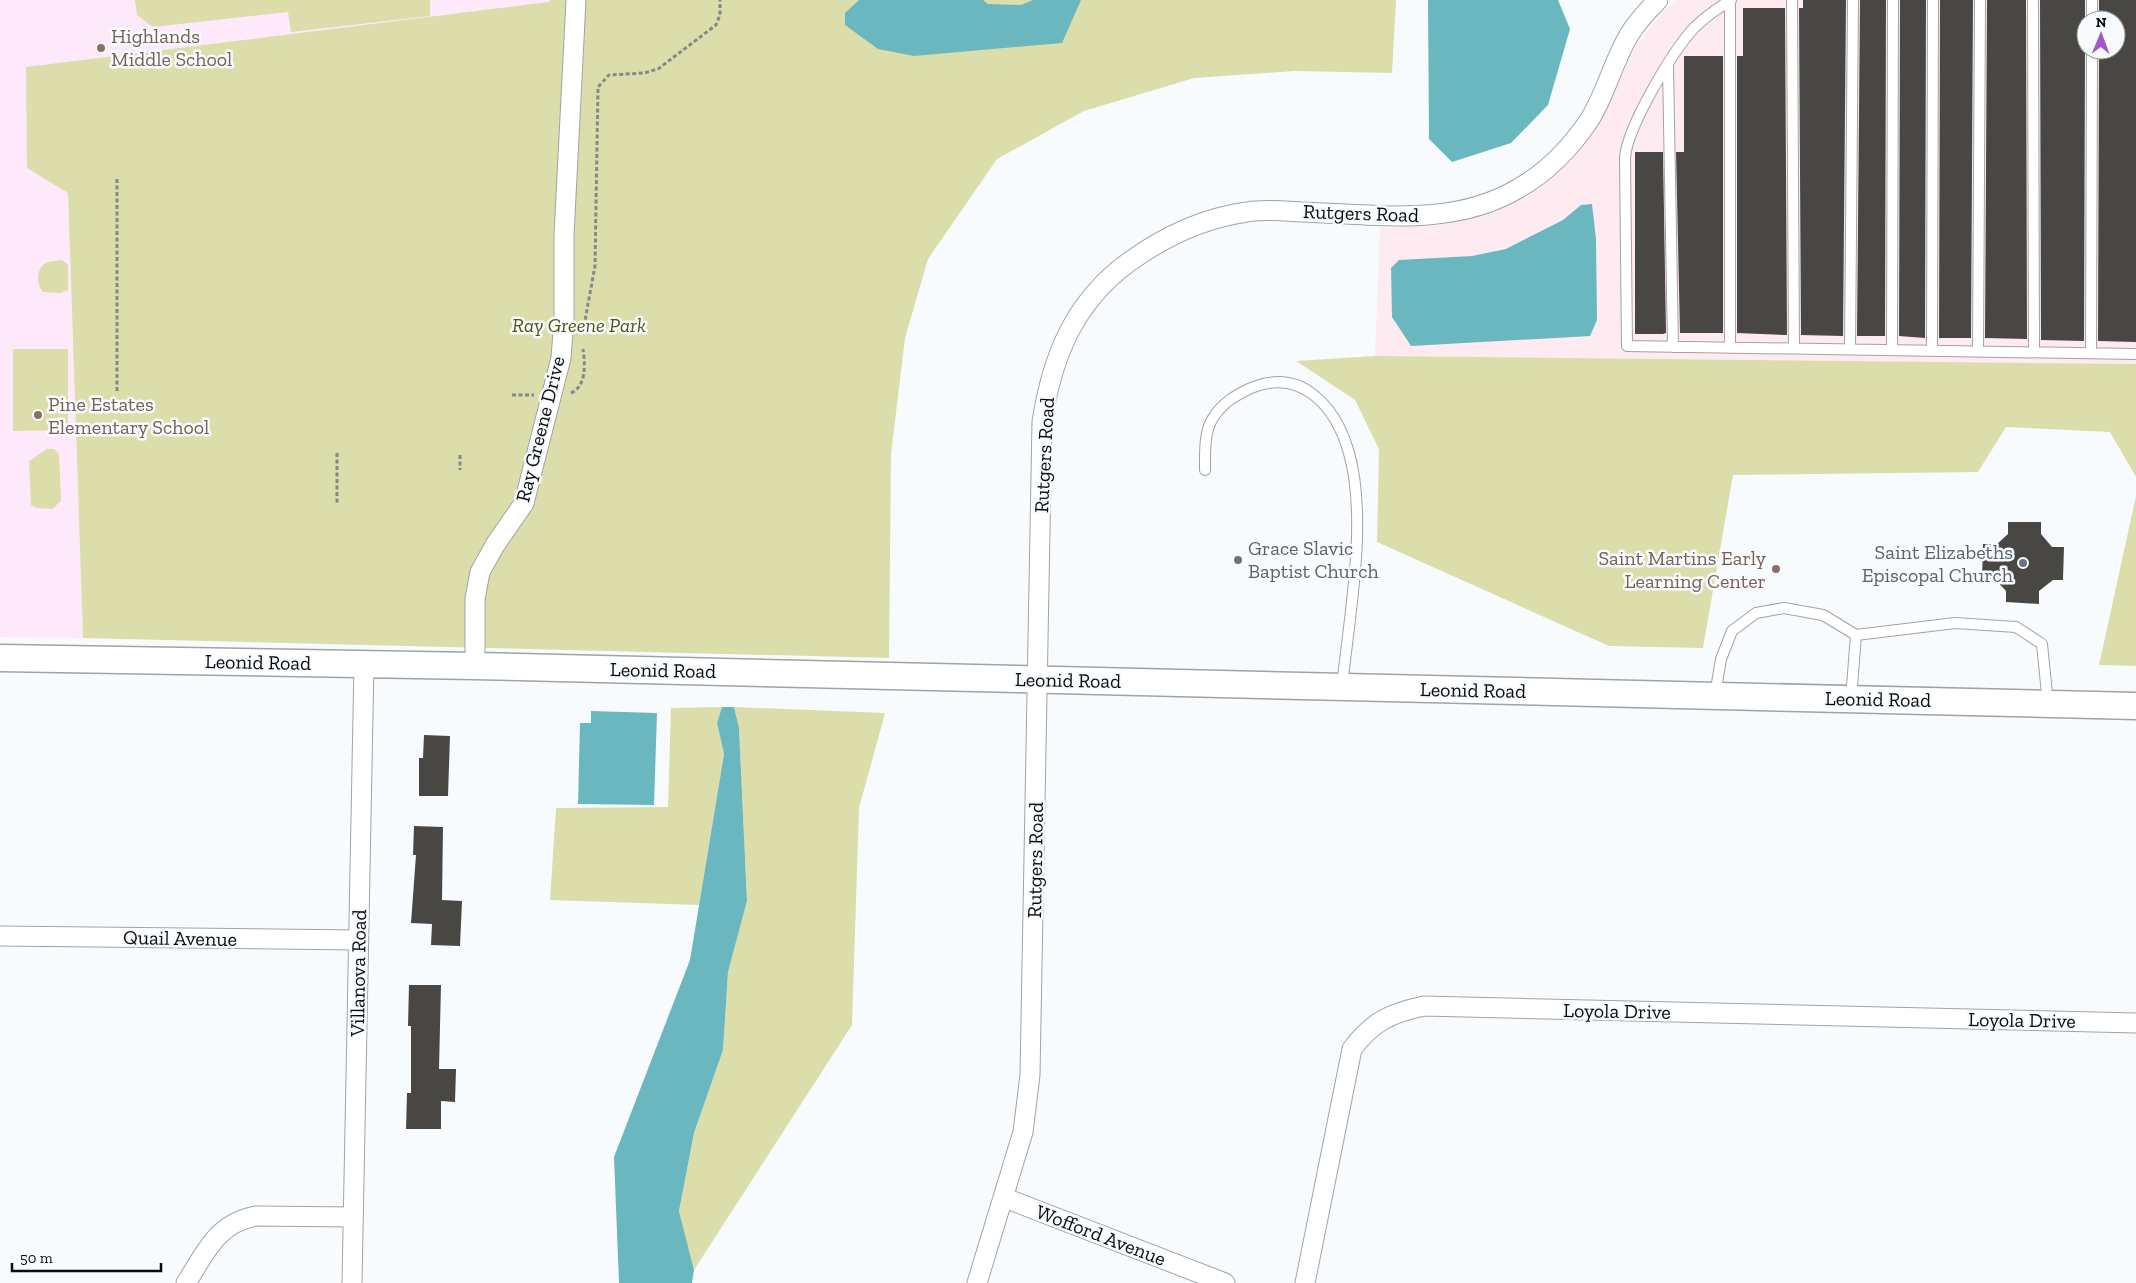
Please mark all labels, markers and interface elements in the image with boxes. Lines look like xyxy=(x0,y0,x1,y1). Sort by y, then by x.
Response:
north arrow xyxy=(2076,10,2126,60)
text: N xyxy=(2096,14,2107,31)
place label: Highlands Middle School xyxy=(111,24,232,71)
marker: Highlands Middle School xyxy=(95,42,107,54)
street label: Rutgers Road xyxy=(1303,199,1419,227)
park label: Ray Greene Park xyxy=(512,313,646,337)
street label: Ray Greene Drive xyxy=(510,354,570,504)
place label: Pine Estates Elementary School xyxy=(48,392,209,439)
street label: Rutgers Road xyxy=(1029,396,1059,514)
marker: Pine Estates Elementary School xyxy=(32,409,44,421)
place label: Grace Slavic Baptist Church xyxy=(1248,536,1379,583)
place label: Saint Elizabeths Episcopal Church xyxy=(1862,540,2014,587)
place label: Saint Martins Early Learning Center xyxy=(1598,546,1767,593)
marker: Grace Slavic Baptist Church xyxy=(1232,554,1244,566)
marker: Saint Elizabeths Episcopal Church xyxy=(2017,557,2029,569)
marker: Saint Martins Early Learning Center xyxy=(1770,563,1782,575)
street label: Leonid Road xyxy=(205,649,311,675)
street label: Leonid Road xyxy=(610,657,716,683)
street label: Leonid Road xyxy=(1015,667,1121,693)
street label: Leonid Road xyxy=(1420,677,1526,703)
street label: Leonid Road xyxy=(1825,686,1931,712)
street label: Rutgers Road xyxy=(1022,802,1048,918)
street label: Villanova Road xyxy=(345,909,371,1038)
street label: Quail Avenue xyxy=(123,925,237,951)
street label: Loyola Drive xyxy=(1563,998,1671,1024)
street label: Loyola Drive xyxy=(1968,1007,2076,1033)
street label: Wofford Avenue xyxy=(1033,1199,1169,1271)
scale bar xyxy=(12,1240,161,1272)
text: 50 m xyxy=(20,1249,53,1267)

